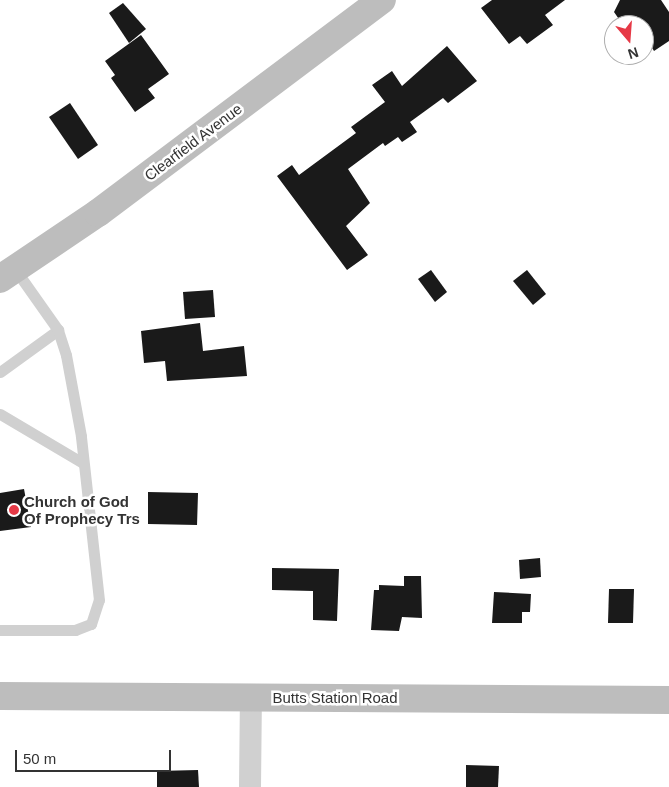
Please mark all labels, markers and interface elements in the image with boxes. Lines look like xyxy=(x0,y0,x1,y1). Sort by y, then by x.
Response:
north arrow xyxy=(604,15,654,65)
text: N xyxy=(626,44,641,62)
street label: Clearfield Avenue xyxy=(140,99,246,185)
place label: Church of God Of Prophecy Trs xyxy=(24,492,140,527)
marker: Church of God Of Prophecy Trs xyxy=(8,504,20,516)
street label: Butts Station Road xyxy=(272,689,398,707)
scale bar xyxy=(18,740,174,772)
text: 50 m xyxy=(23,750,56,767)

